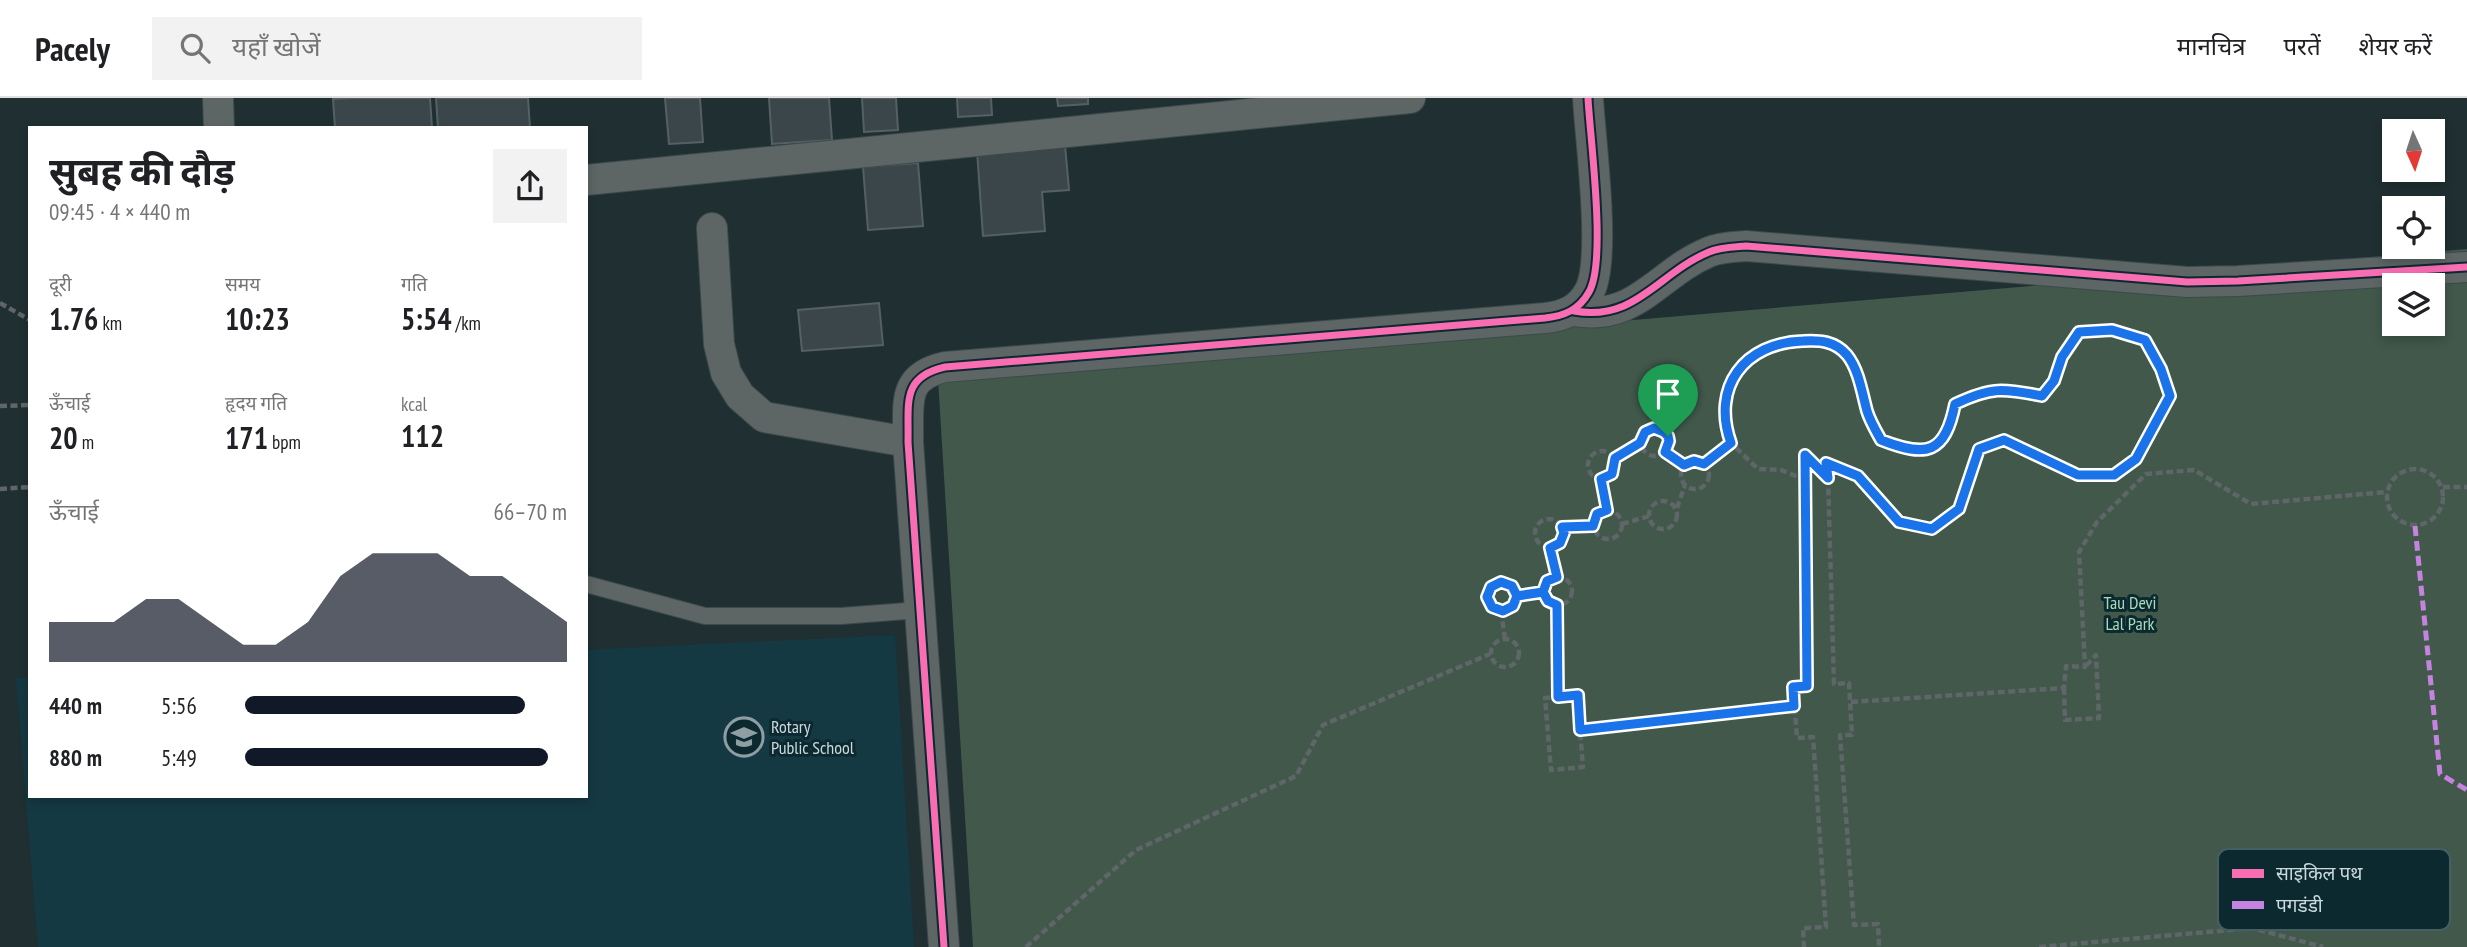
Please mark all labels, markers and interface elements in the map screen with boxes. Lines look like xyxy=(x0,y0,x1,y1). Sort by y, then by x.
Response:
search box xyxy=(152,17,642,80)
text: Pacely xyxy=(35,27,110,70)
icon: search xyxy=(176,29,214,67)
text: यहाँ खोजें xyxy=(232,30,321,63)
text: मानचित्र xyxy=(2177,31,2245,62)
text: परतें xyxy=(2283,31,2321,62)
text: शेयर करें xyxy=(2359,31,2432,62)
north arrow xyxy=(2382,119,2445,182)
map controls xyxy=(2382,119,2445,336)
text: सुबह की दौड़ xyxy=(49,146,235,195)
button: share xyxy=(493,149,567,223)
button: locate xyxy=(2382,196,2445,259)
text: 09:45 · 4 × 440 m xyxy=(49,197,190,226)
text: दूरी xyxy=(49,272,72,296)
text: समय xyxy=(225,272,260,296)
text: गति xyxy=(401,272,427,296)
button: layers xyxy=(2382,273,2445,336)
text: 1.76 xyxy=(49,299,98,338)
text: 10:23 xyxy=(225,299,290,338)
text: 5:54 xyxy=(401,299,452,338)
text: km xyxy=(98,311,122,335)
text: /km xyxy=(452,311,481,335)
pin xyxy=(1638,364,1698,436)
icon: arrive xyxy=(1649,375,1687,413)
text: ऊँचाई xyxy=(49,391,90,415)
text: हृदय गति xyxy=(225,391,287,415)
text: kcal xyxy=(401,392,427,416)
text: 112 xyxy=(401,416,444,455)
text: 20 xyxy=(49,418,78,457)
text: 171 xyxy=(225,418,268,457)
text: m xyxy=(78,430,94,454)
text: bpm xyxy=(268,430,301,454)
text: ऊँचाई xyxy=(49,497,99,526)
text: 66–70 m xyxy=(494,497,567,526)
park label: Tau Devi Lal Park xyxy=(2104,591,2156,635)
text: 440 m xyxy=(49,691,102,720)
text: 5:56 xyxy=(161,691,197,720)
place label: Rotary Public School xyxy=(771,715,855,759)
school or university icon: Rotary Public School xyxy=(723,716,765,758)
text: 880 m xyxy=(49,743,102,772)
text: 5:49 xyxy=(161,743,197,772)
legend xyxy=(2218,849,2450,930)
text: साइकिल पथ xyxy=(2276,861,2363,885)
text: पगडंडी xyxy=(2276,893,2324,917)

